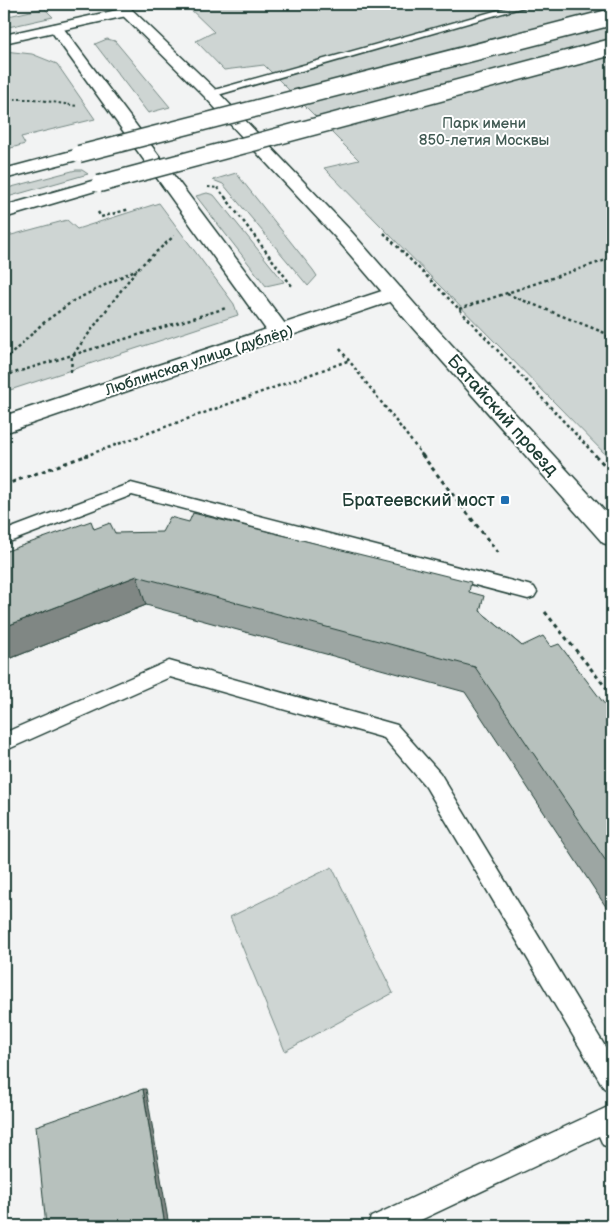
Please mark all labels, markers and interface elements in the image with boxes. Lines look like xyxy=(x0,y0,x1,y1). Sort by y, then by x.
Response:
park label: Парк имени 850-летия Москвы xyxy=(419,114,549,150)
street label: Люблинская улица (дублёр) xyxy=(102,321,296,400)
street label: Батайский проезд xyxy=(443,351,562,480)
place label: Братеевский мост xyxy=(342,490,496,511)
marker: Братеевский мост xyxy=(499,494,511,506)

